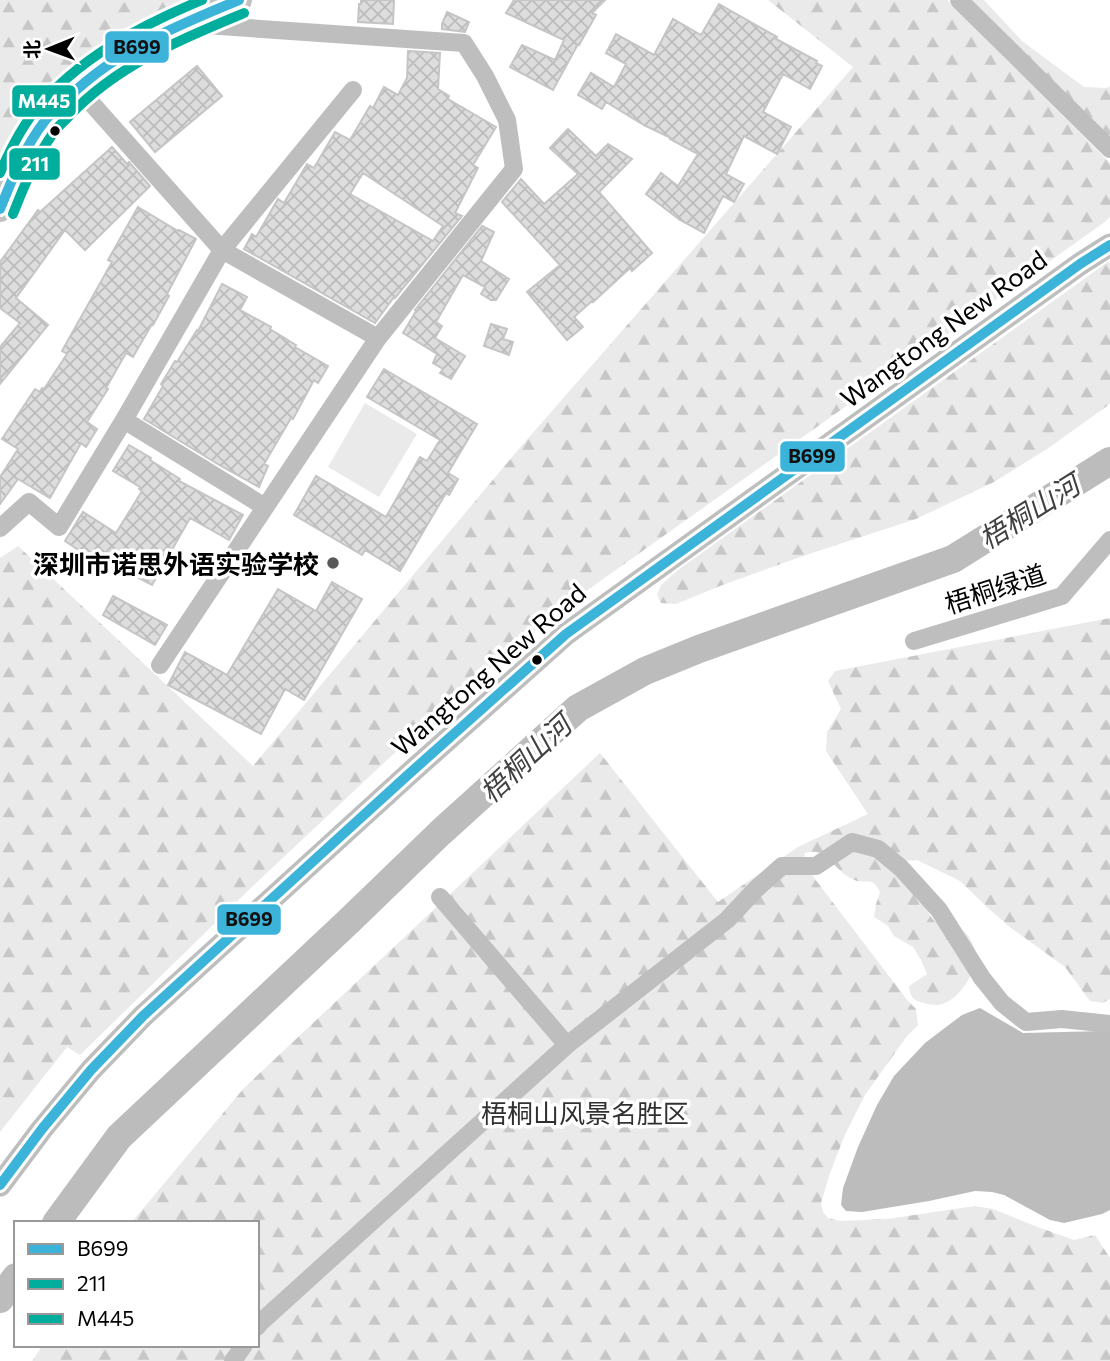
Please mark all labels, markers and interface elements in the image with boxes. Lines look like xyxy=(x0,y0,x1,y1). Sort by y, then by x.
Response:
north arrow xyxy=(14,14,84,84)
line badge: B699 xyxy=(104,30,170,64)
text: B699 xyxy=(113,35,161,58)
text: 北 xyxy=(20,40,43,59)
line badge: M445 xyxy=(11,84,77,118)
text: M445 xyxy=(18,89,70,112)
unlabelled marker xyxy=(48,124,62,138)
line badge: 211 xyxy=(8,147,61,181)
text: 211 xyxy=(21,152,49,175)
street label: Wangtong New Road xyxy=(834,243,1052,413)
line badge: B699 xyxy=(779,440,846,473)
text: B699 xyxy=(788,444,836,467)
water label: 梧桐山河 xyxy=(972,464,1090,555)
place label: 深圳市诺思外语实验学校 xyxy=(33,548,319,579)
marker: 深圳市诺思外语实验学校 xyxy=(325,555,341,571)
street label: 梧桐绿道 xyxy=(941,557,1049,619)
street label: Wangtong New Road xyxy=(385,576,591,762)
unlabelled marker xyxy=(530,653,544,667)
water label: 梧桐山河 xyxy=(472,704,581,809)
line badge: B699 xyxy=(216,903,282,936)
text: B699 xyxy=(225,907,273,930)
park label: 梧桐山风景名胜区 xyxy=(481,1097,689,1128)
legend xyxy=(14,1221,259,1347)
text: B699 xyxy=(77,1235,129,1260)
text: 211 xyxy=(77,1270,107,1295)
text: M445 xyxy=(77,1305,134,1330)

